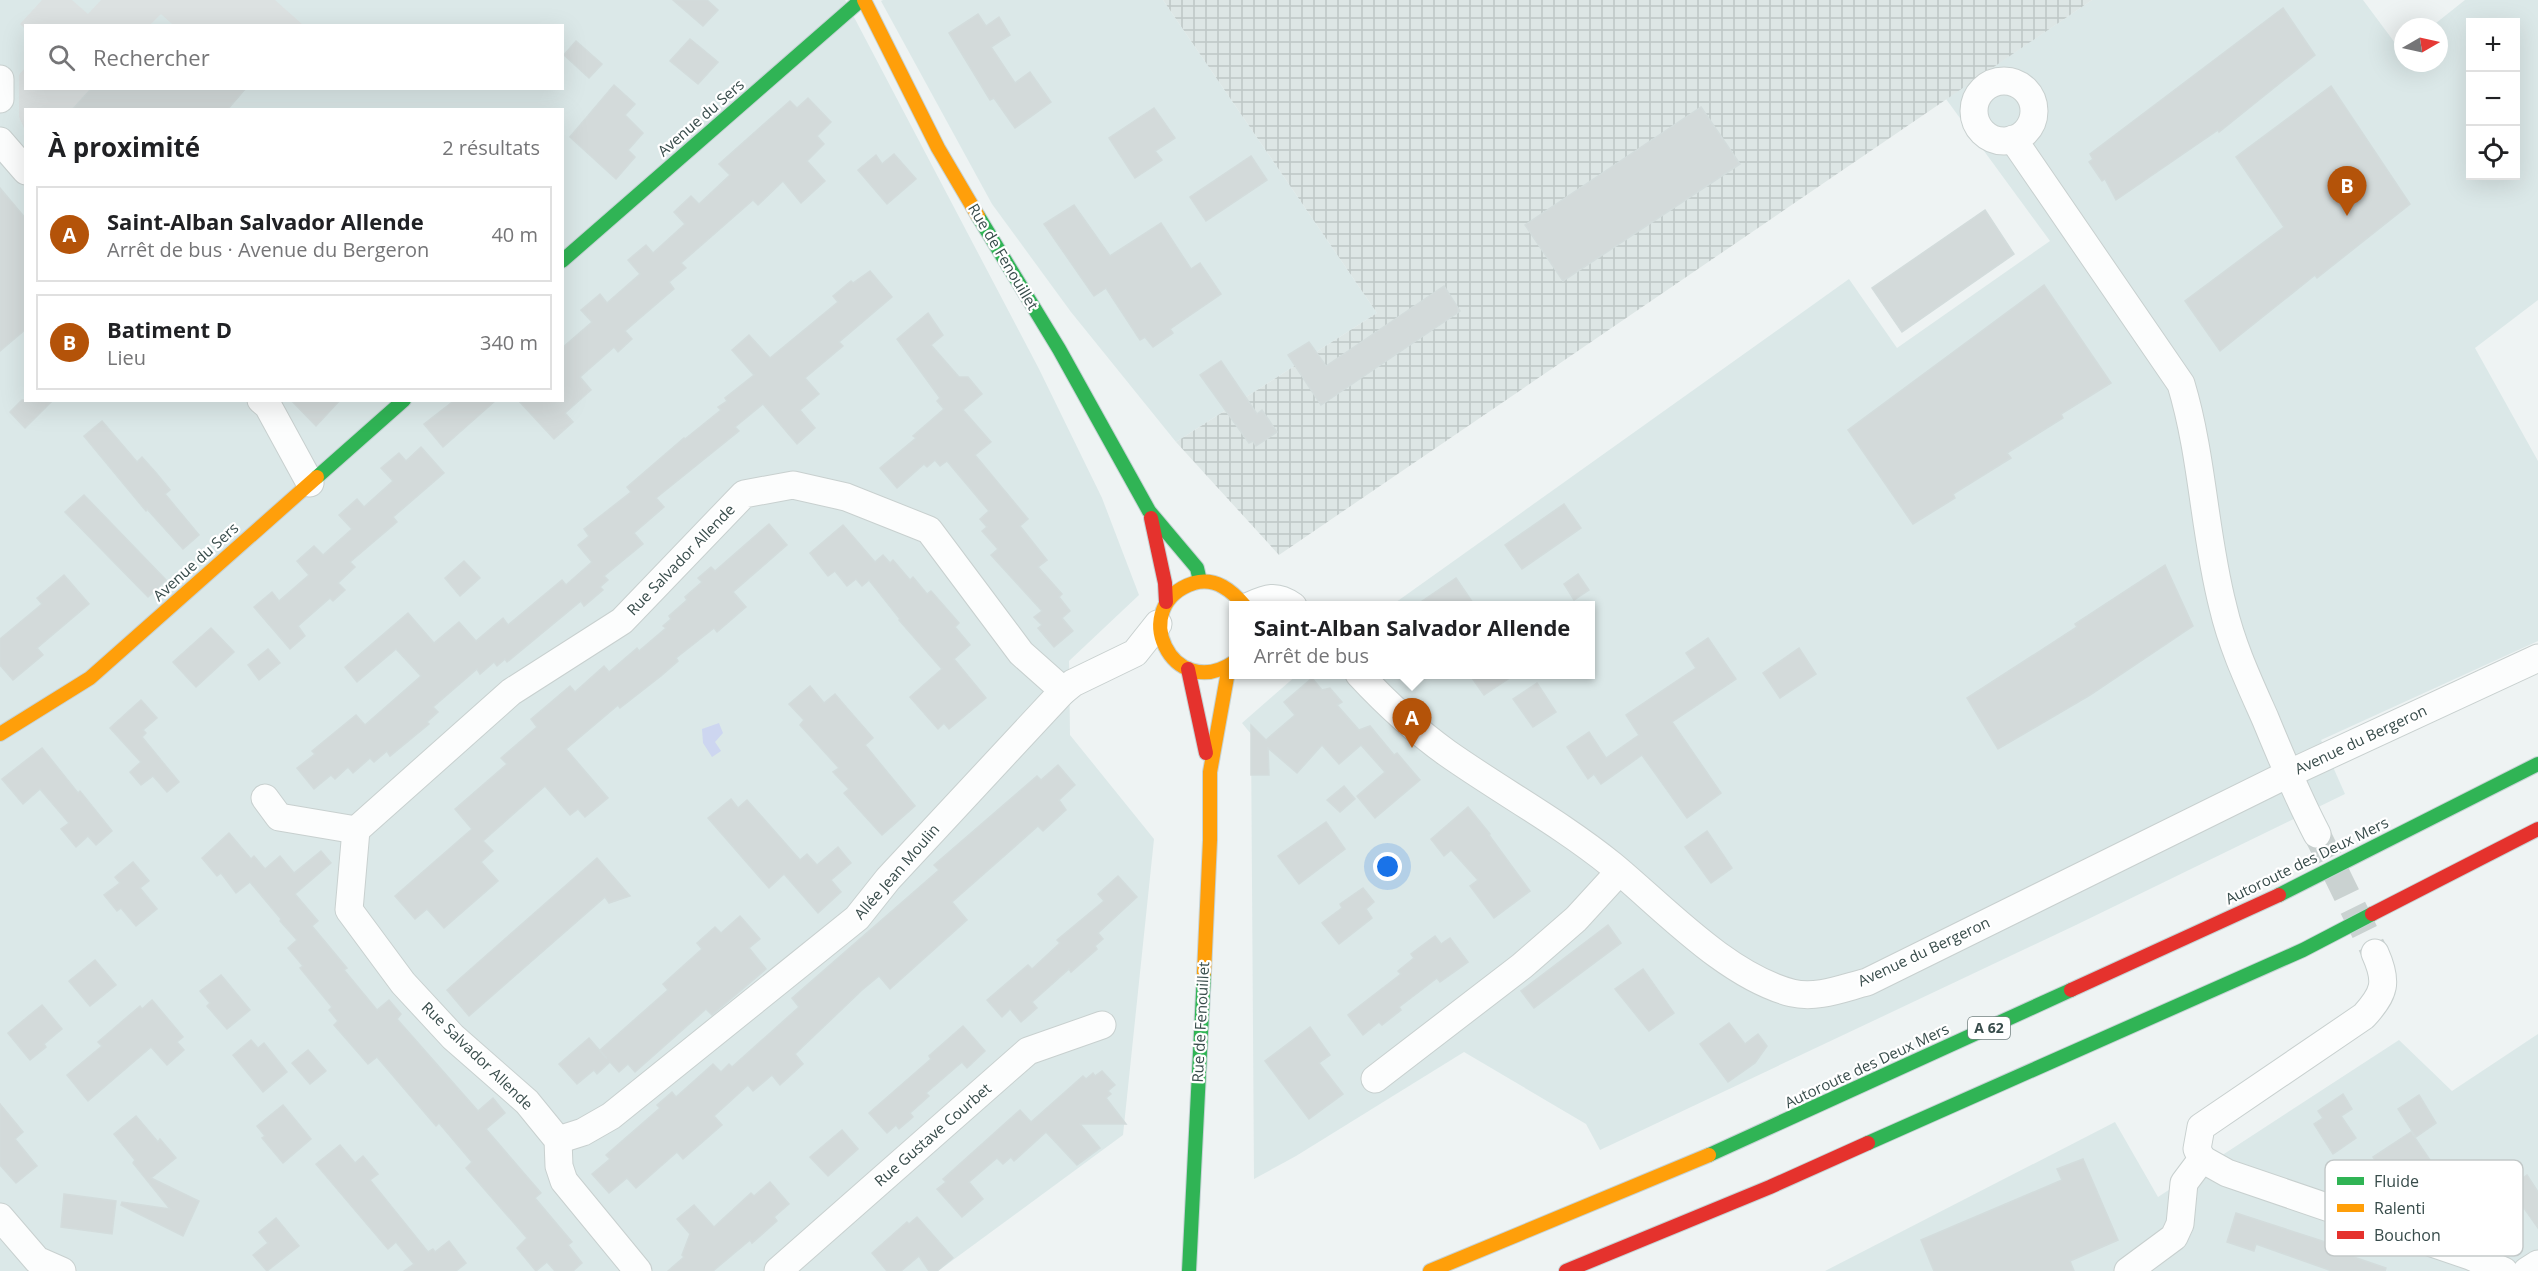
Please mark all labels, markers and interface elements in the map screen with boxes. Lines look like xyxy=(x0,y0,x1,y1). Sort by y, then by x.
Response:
north arrow xyxy=(2394,18,2448,72)
map controls xyxy=(2466,18,2520,180)
button: + xyxy=(2466,18,2520,72)
search box xyxy=(24,24,564,90)
icon: search xyxy=(45,41,78,74)
text: Rechercher xyxy=(93,42,210,72)
button: − xyxy=(2466,72,2520,126)
street label: Avenue du Sers xyxy=(653,74,748,160)
button: locate xyxy=(2466,126,2520,180)
text: À proximité xyxy=(48,129,200,165)
text: 2 résultats xyxy=(442,134,540,161)
pin: B xyxy=(2328,166,2366,216)
street label: Rue de Fenouillet xyxy=(964,199,1044,313)
text: Saint-Alban Salvador Allende xyxy=(107,206,424,236)
text: A xyxy=(63,221,76,248)
text: 40 m xyxy=(491,221,538,248)
text: Arrêt de bus · Avenue du Bergeron xyxy=(107,236,429,263)
text: Batiment D xyxy=(107,314,232,344)
text: B xyxy=(63,329,76,356)
text: 340 m xyxy=(480,329,538,356)
text: Lieu xyxy=(107,344,146,371)
street label: Rue Salvador Allende xyxy=(622,499,739,619)
street label: Avenue du Sers xyxy=(148,518,242,605)
popup xyxy=(1229,601,1595,679)
text: Saint-Alban Salvador Allende xyxy=(1254,612,1570,642)
text: Arrêt de bus xyxy=(1254,642,1369,669)
pin: A xyxy=(1392,698,1432,748)
street label: Avenue du Bergeron xyxy=(2291,700,2430,778)
street label: Autoroute des Deux Mers xyxy=(2222,812,2391,908)
street label: Allée Jean Moulin xyxy=(849,819,943,923)
your location xyxy=(1373,852,1402,881)
street label: Avenue du Bergeron xyxy=(1854,912,1993,990)
street label: Rue de Fenouillet xyxy=(1187,961,1213,1083)
street label: Rue Salvador Allende xyxy=(418,997,538,1114)
road number: A 62 xyxy=(1968,1017,2010,1039)
street label: Autoroute des Deux Mers xyxy=(1781,1018,1952,1112)
street label: Rue Gustave Courbet xyxy=(870,1078,995,1190)
legend xyxy=(2325,1160,2523,1256)
text: Fluide xyxy=(2374,1170,2419,1192)
text: Ralenti xyxy=(2374,1197,2425,1219)
text: Bouchon xyxy=(2374,1224,2441,1246)

